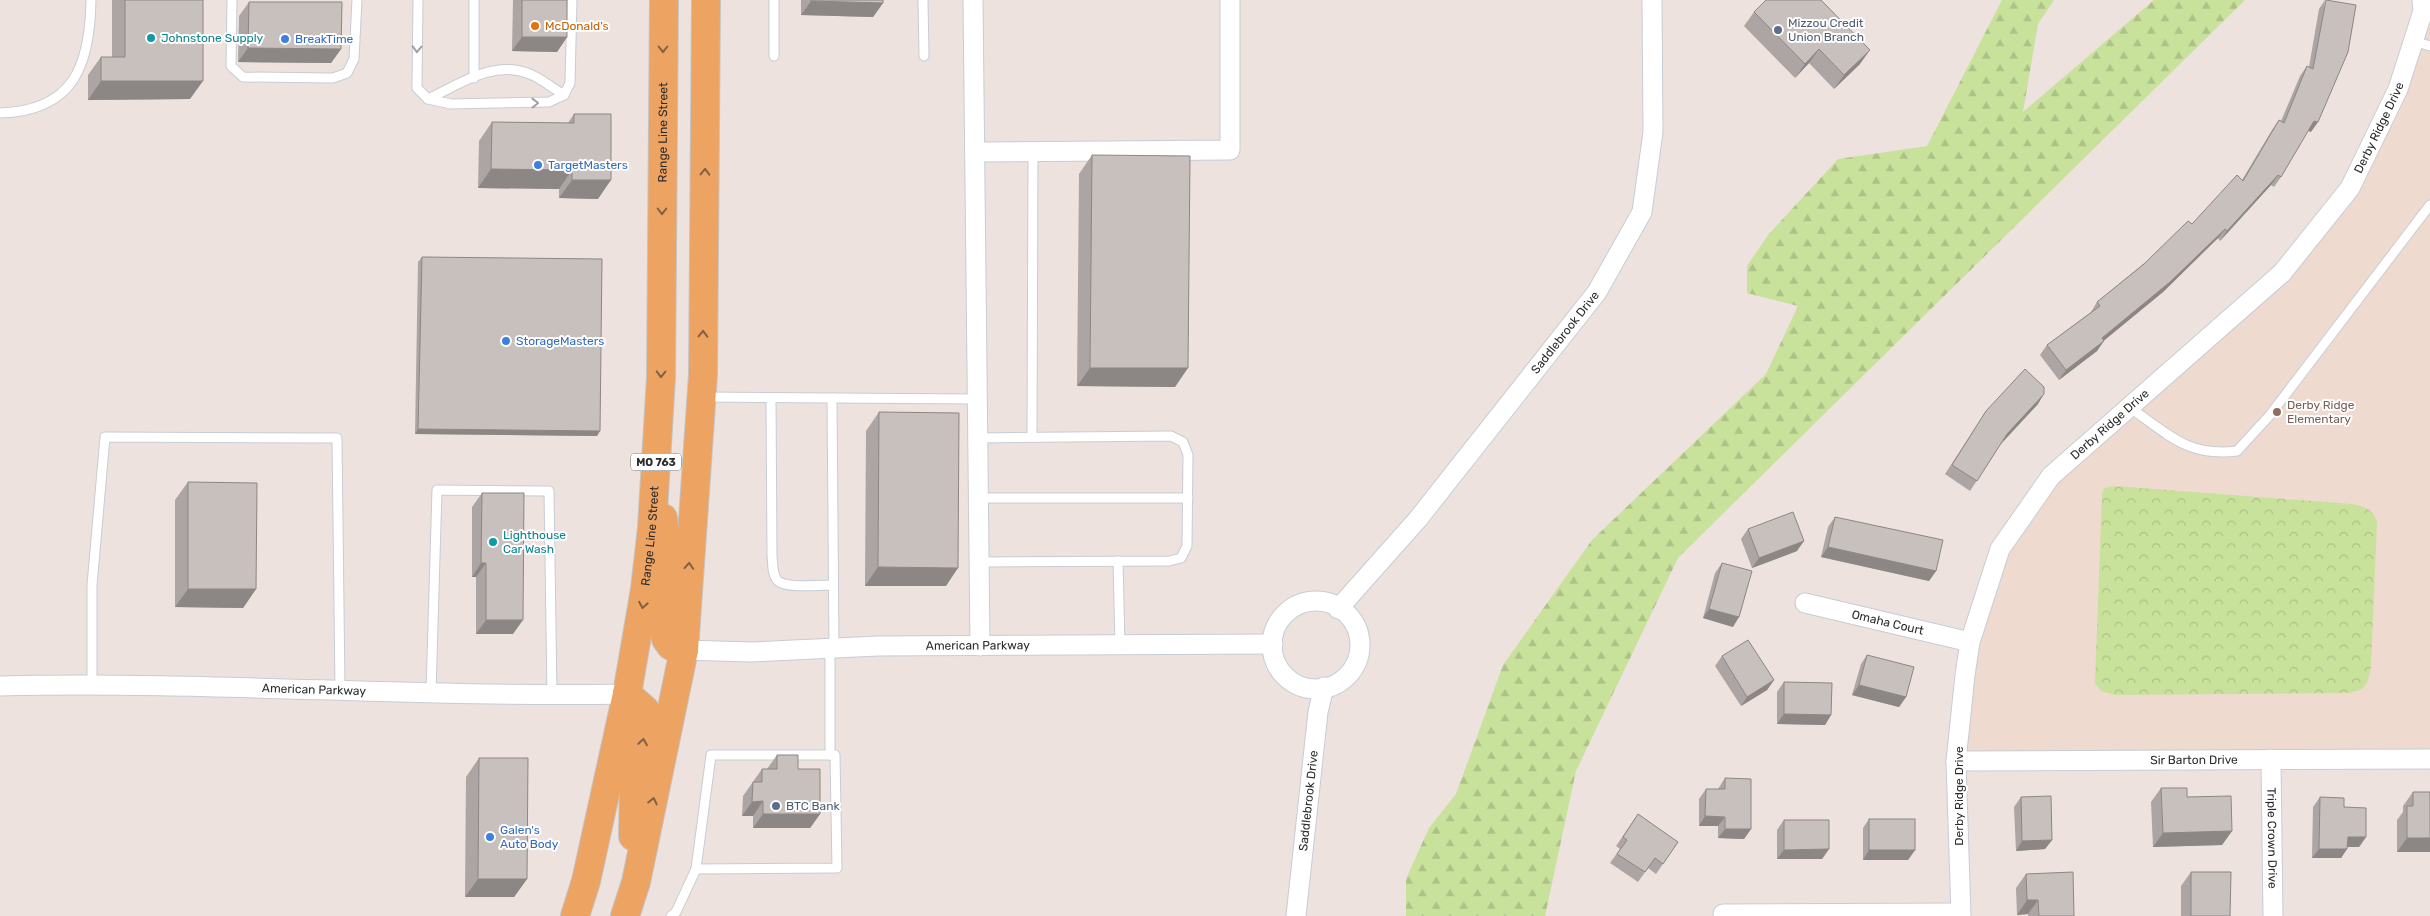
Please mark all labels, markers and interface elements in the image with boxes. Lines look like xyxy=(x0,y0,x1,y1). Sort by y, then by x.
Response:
place label: Mizzou Credit Union Branch xyxy=(1788,16,1864,44)
place label: McDonald's xyxy=(545,19,609,33)
marker: McDonald's xyxy=(529,20,541,32)
marker: Mizzou Credit Union Branch xyxy=(1772,24,1784,36)
place label: Johnstone Supply xyxy=(161,31,264,45)
marker: Johnstone Supply xyxy=(145,32,157,44)
place label: BreakTime xyxy=(295,32,354,46)
marker: BreakTime xyxy=(279,33,291,45)
one-way arrow xyxy=(411,45,422,53)
one-way arrow xyxy=(658,45,668,53)
street label: Derby Ridge Drive xyxy=(2351,80,2407,176)
street label: Range Line Street xyxy=(656,82,670,182)
one-way arrow xyxy=(531,97,539,108)
place label: TargetMasters xyxy=(548,158,628,172)
marker: TargetMasters xyxy=(532,159,544,171)
one-way arrow xyxy=(700,168,710,176)
one-way arrow xyxy=(657,208,667,215)
street label: Saddlebrook Drive xyxy=(1528,288,1602,377)
one-way arrow xyxy=(698,330,708,338)
place label: StorageMasters xyxy=(516,334,604,348)
marker: StorageMasters xyxy=(500,335,512,347)
one-way arrow xyxy=(656,370,666,378)
street label: Derby Ridge Drive xyxy=(2068,386,2152,462)
place label: Derby Ridge Elementary xyxy=(2287,398,2355,426)
marker: Derby Ridge Elementary xyxy=(2271,406,2283,418)
road number: MO 763 xyxy=(631,454,681,471)
street label: Range Line Street xyxy=(638,485,662,586)
place label: Lighthouse Car Wash xyxy=(503,528,566,556)
marker: Lighthouse Car Wash xyxy=(487,536,499,548)
one-way arrow xyxy=(684,562,695,570)
one-way arrow xyxy=(638,601,648,610)
street label: Omaha Court xyxy=(1850,607,1925,638)
street label: American Parkway xyxy=(926,638,1030,653)
street label: American Parkway xyxy=(262,681,366,698)
one-way arrow xyxy=(637,738,648,746)
street label: Derby Ridge Drive xyxy=(1952,746,1966,846)
street label: Saddlebrook Drive xyxy=(1296,749,1321,852)
street label: Sir Barton Drive xyxy=(2150,753,2238,767)
street label: Triple Crown Drive xyxy=(2264,787,2280,889)
one-way arrow xyxy=(647,796,658,805)
place label: BTC Bank xyxy=(786,799,840,813)
marker: BTC Bank xyxy=(770,800,782,812)
place label: Galen's Auto Body xyxy=(500,823,559,851)
marker: Galen's Auto Body xyxy=(484,831,496,843)

